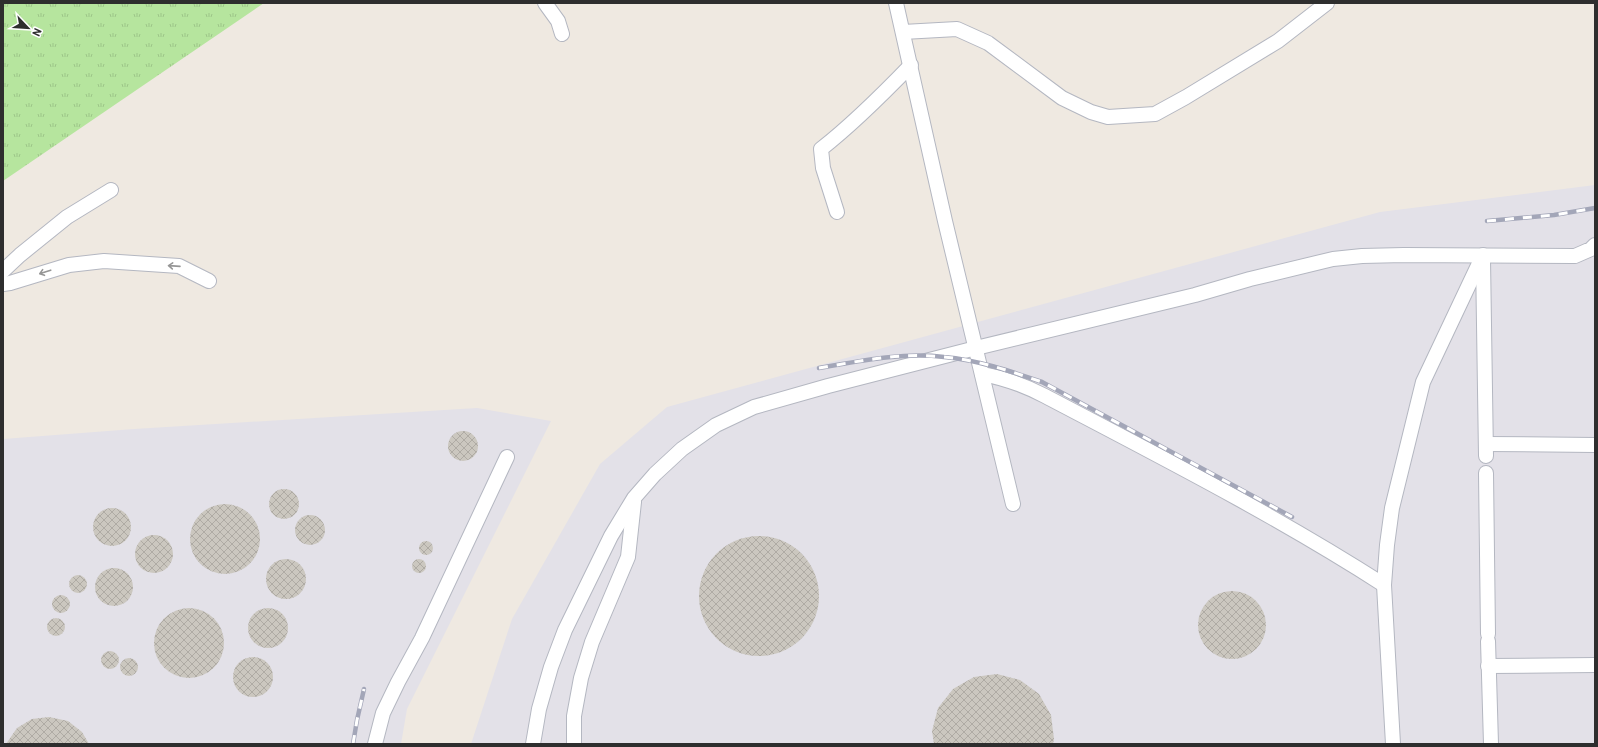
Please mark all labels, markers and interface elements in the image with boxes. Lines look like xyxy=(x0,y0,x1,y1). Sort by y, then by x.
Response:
north arrow xyxy=(8,8,48,48)
text: N xyxy=(30,26,45,39)
one-way arrow xyxy=(167,262,180,269)
one-way arrow xyxy=(39,269,52,276)

